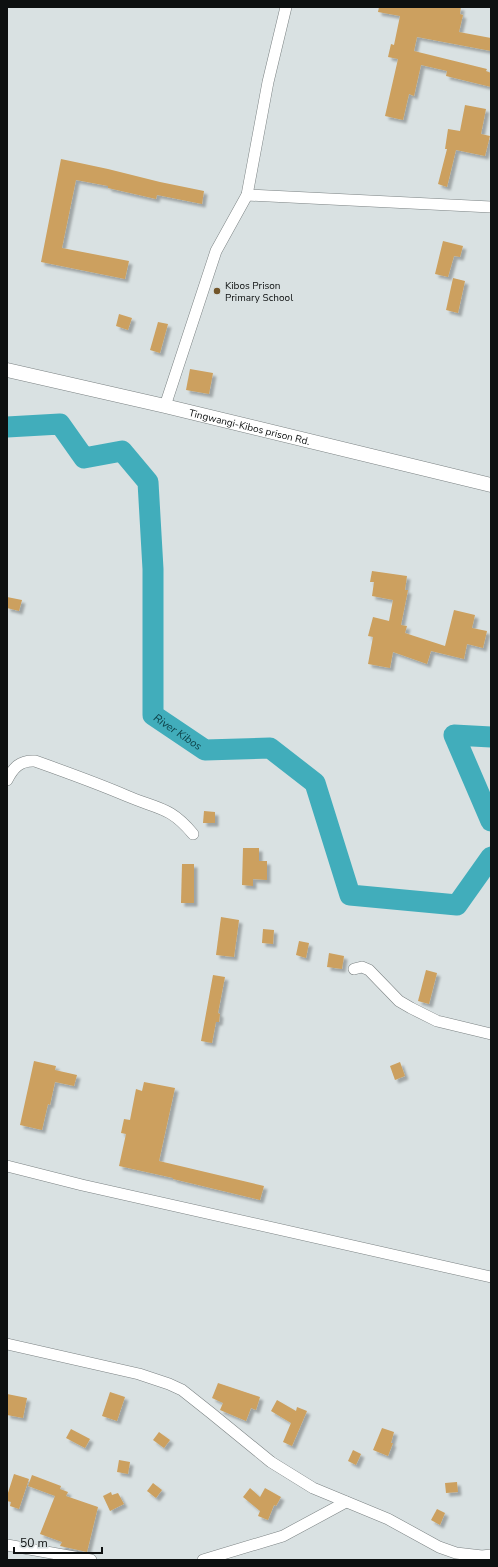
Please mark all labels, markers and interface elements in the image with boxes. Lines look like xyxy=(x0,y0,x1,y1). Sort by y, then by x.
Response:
place label: Kibos Prison Primary School xyxy=(225,279,293,305)
marker: Kibos Prison Primary School xyxy=(212,286,222,296)
street label: Tingwangi-Kibos prison Rd. xyxy=(187,406,311,449)
water label: River Kibos xyxy=(150,710,205,754)
scale bar xyxy=(14,1529,102,1555)
text: 50 m xyxy=(20,1535,48,1551)

